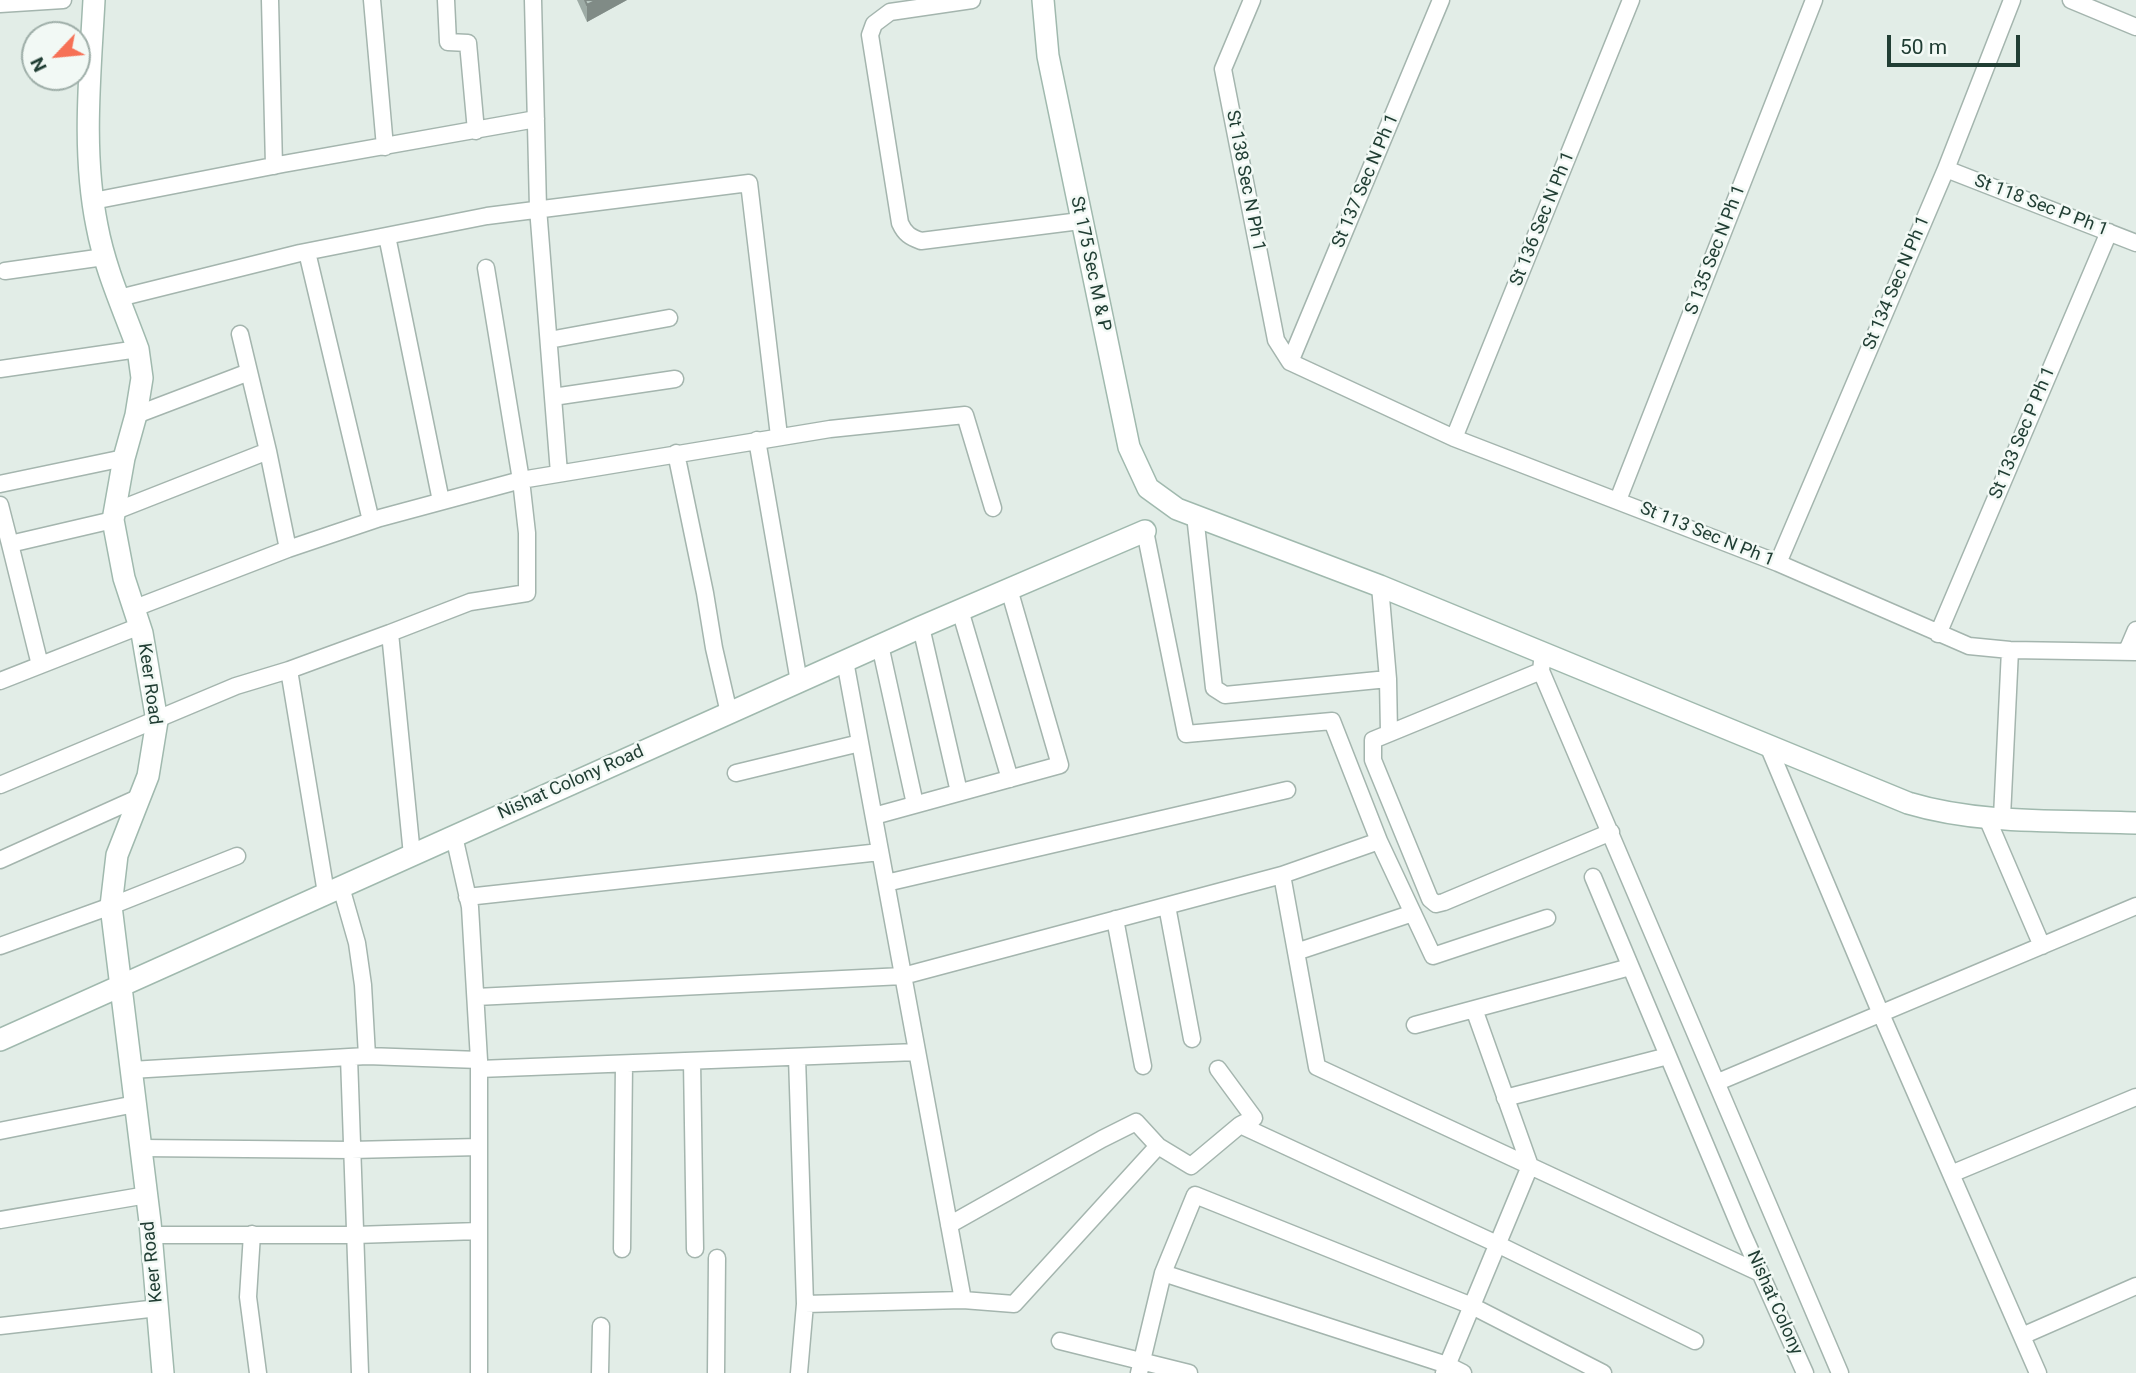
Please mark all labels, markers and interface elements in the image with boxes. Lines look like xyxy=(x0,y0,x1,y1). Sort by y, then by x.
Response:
north arrow xyxy=(21,21,91,91)
scale bar xyxy=(1891,21,2024,65)
text: 50 m xyxy=(1900,35,1947,59)
text: N xyxy=(25,53,52,76)
street label: St 138 Sec N Ph 1 xyxy=(1221,109,1269,253)
street label: St 137 Sec N Ph 1 xyxy=(1328,111,1404,251)
street label: St 136 Sec N Ph 1 xyxy=(1506,149,1580,289)
street label: St 118 Sec P Ph 1 xyxy=(1971,171,2111,241)
street label: S 135 Sec N Ph 1 xyxy=(1681,182,1751,318)
street label: St 175 Sec M & P xyxy=(1065,195,1115,333)
street label: St 134 Sec N Ph 1 xyxy=(1859,213,1935,353)
street label: St 133 Sec P Ph 1 xyxy=(1985,364,2061,502)
street label: St 113 Sec N Ph 1 xyxy=(1637,498,1777,572)
street label: Keer Road xyxy=(133,642,165,726)
street label: Nishat Colony Road xyxy=(495,741,647,825)
street label: Keer Road xyxy=(138,1220,168,1304)
street label: Nishat Colony xyxy=(1741,1248,1807,1358)

